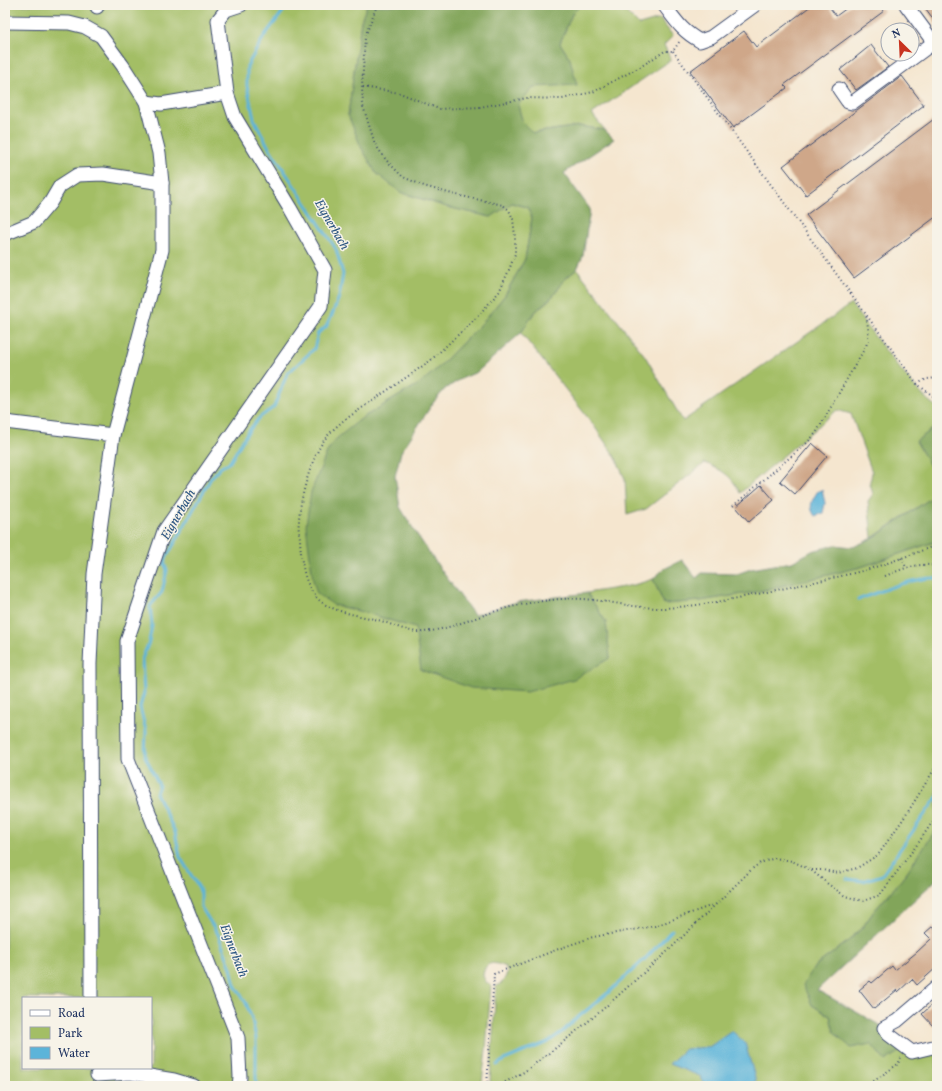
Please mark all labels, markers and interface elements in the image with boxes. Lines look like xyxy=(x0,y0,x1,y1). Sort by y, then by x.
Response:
north arrow xyxy=(880,22,920,62)
text: N xyxy=(890,26,903,43)
water label: Eignerbach xyxy=(309,196,353,254)
water label: Eignerbach xyxy=(157,486,201,544)
water label: Eignerbach xyxy=(215,922,252,981)
legend xyxy=(22,997,152,1069)
text: Road xyxy=(58,1006,85,1022)
text: Park xyxy=(58,1026,83,1042)
text: Water xyxy=(58,1046,90,1062)

